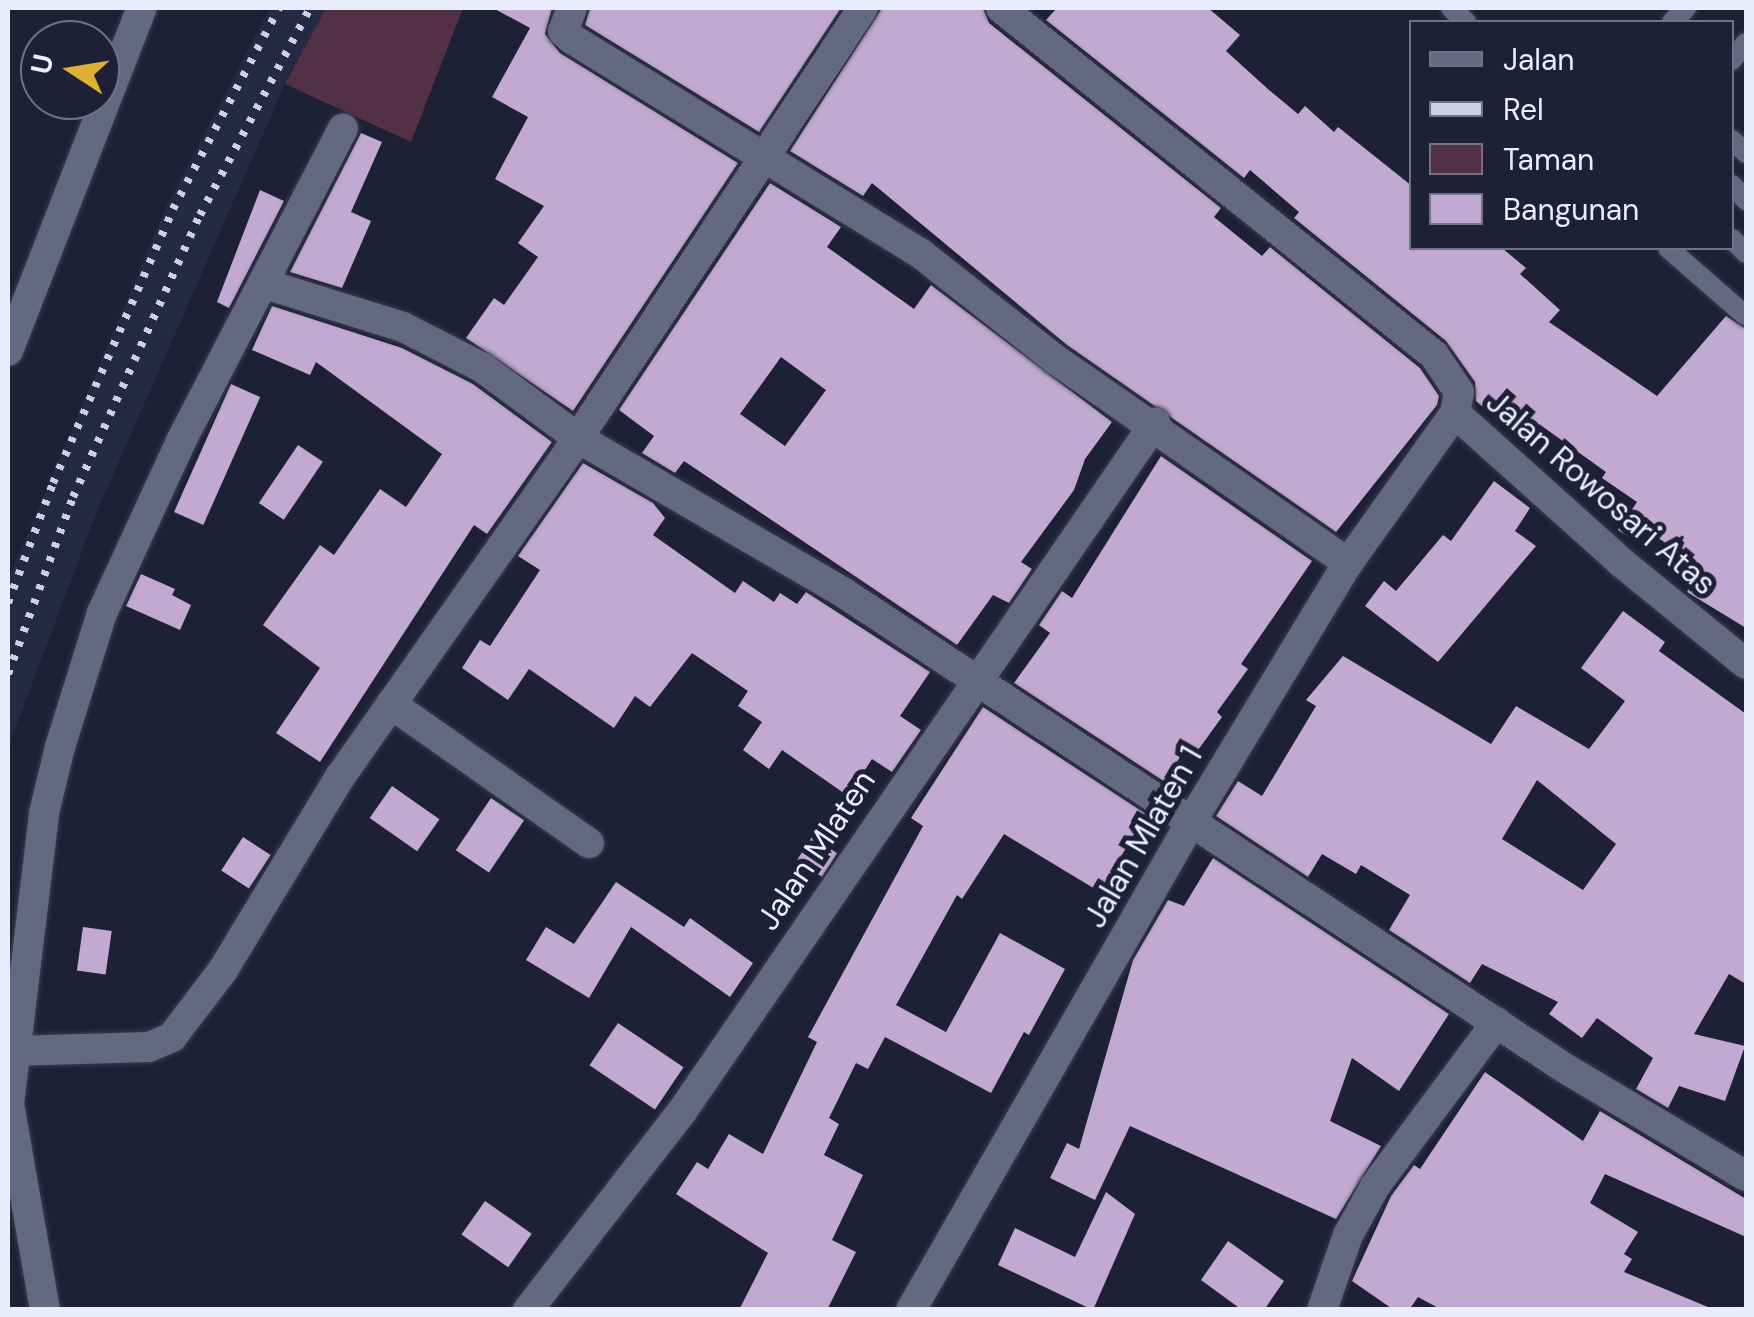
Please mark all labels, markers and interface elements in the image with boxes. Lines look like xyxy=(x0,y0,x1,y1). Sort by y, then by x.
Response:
north arrow xyxy=(20,20,120,120)
legend xyxy=(1409,20,1734,250)
text: Jalan xyxy=(1503,40,1575,79)
text: U xyxy=(22,51,62,77)
text: Rel xyxy=(1503,90,1544,129)
text: Taman xyxy=(1503,140,1594,179)
text: Bangunan xyxy=(1503,190,1639,229)
street label: Jalan Rowosari Atas xyxy=(1478,383,1724,603)
street label: Jalan Mlaten 1 xyxy=(1076,739,1210,935)
street label: Jalan Mlaten xyxy=(748,763,884,937)

